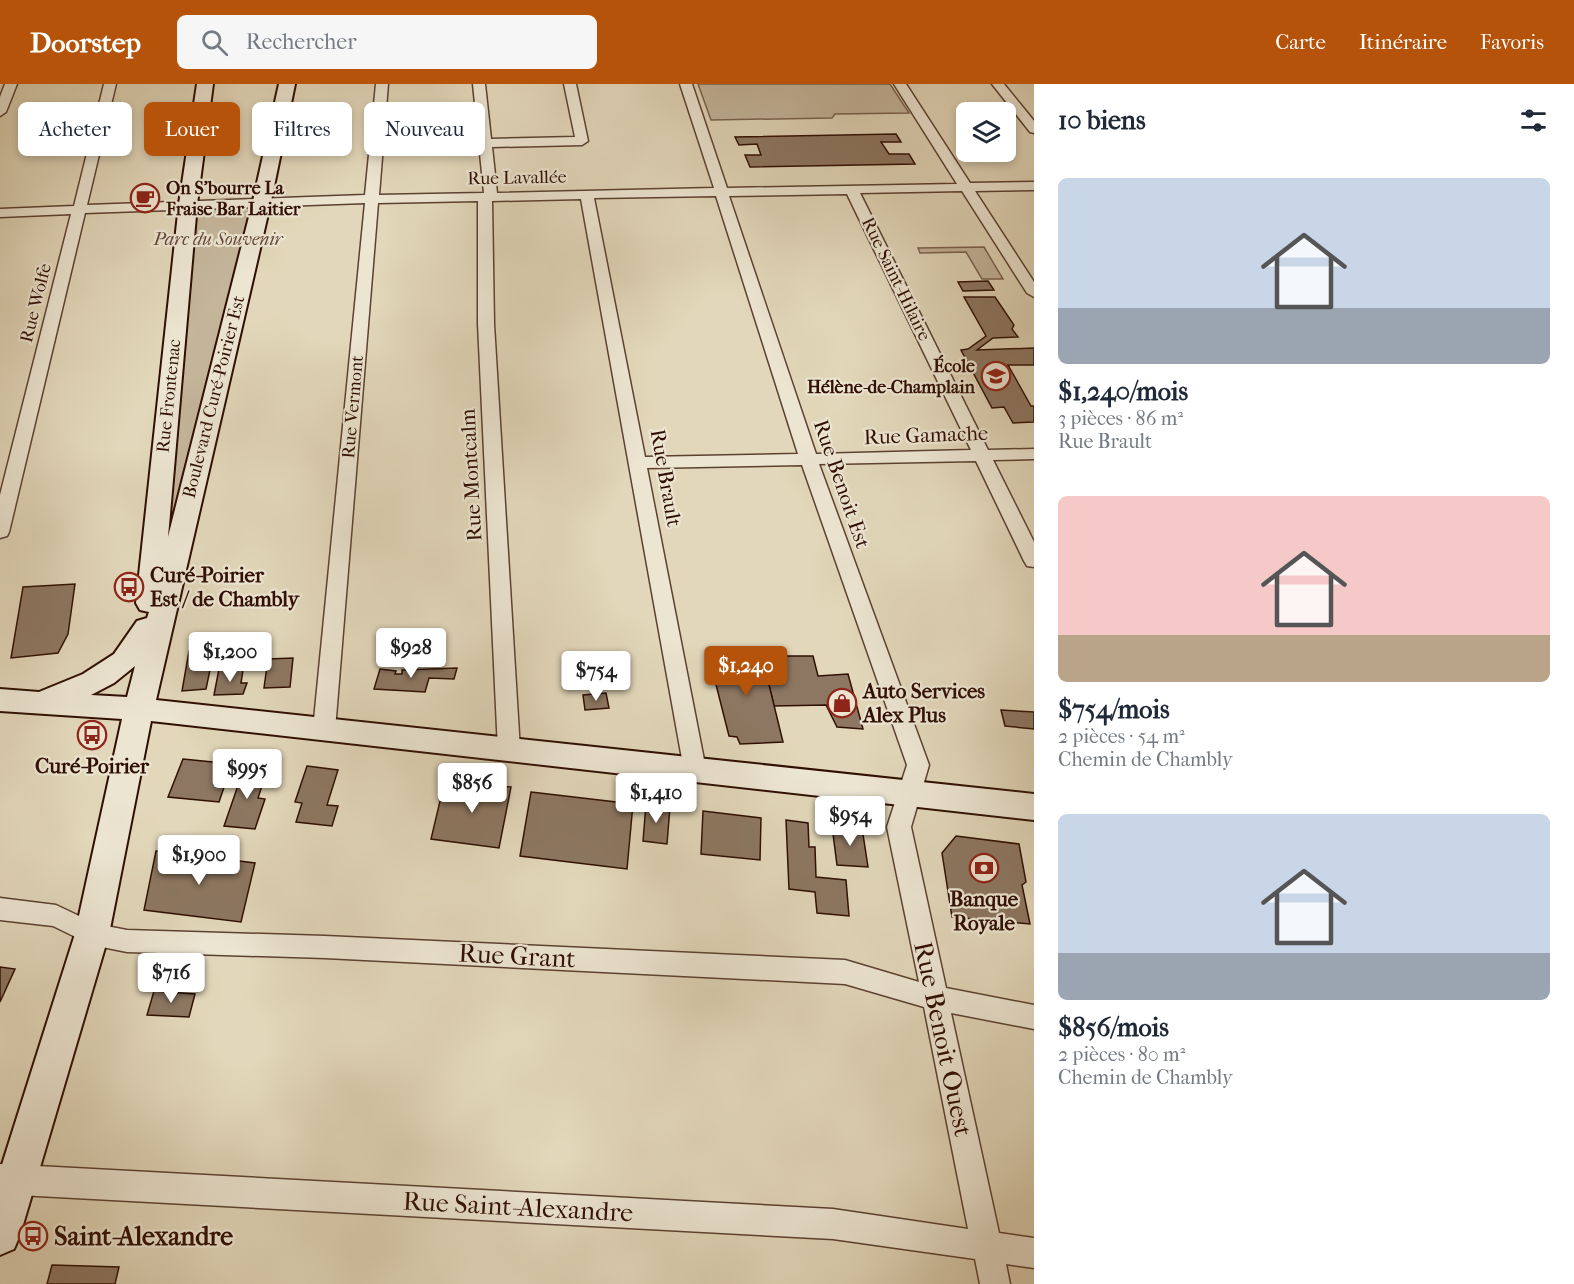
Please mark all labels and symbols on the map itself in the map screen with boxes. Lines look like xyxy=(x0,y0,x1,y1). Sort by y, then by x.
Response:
street label: Rue Lavallée xyxy=(467,167,567,189)
place label: On S'bourre La Fraise Bar Laitier xyxy=(165,178,301,220)
cafe icon: On S'bourre La Fraise Bar Laitier xyxy=(129,182,161,214)
street label: Rue Saint-Hilaire xyxy=(857,214,935,344)
park label: Parc du Souvenir xyxy=(152,229,285,250)
street label: Rue Wolfe xyxy=(16,261,56,345)
street label: Boulevard Curé-Poirier Est xyxy=(179,293,250,501)
street label: Rue Frontenac xyxy=(153,338,185,454)
street label: Rue Vermont xyxy=(338,354,368,459)
place label: École Hélène-de-Champlain xyxy=(807,354,976,398)
school or university icon: École Hélène-de-Champlain xyxy=(980,360,1012,392)
street label: Rue Montcalm xyxy=(456,408,486,542)
street label: Rue Benoit Est xyxy=(809,417,875,552)
street label: Rue Gamache xyxy=(863,421,989,449)
street label: Rue Brault xyxy=(646,427,686,529)
place label: Curé-Poirier Est / de Chambly xyxy=(150,563,301,611)
bus stop icon: Curé-Poirier Est / de Chambly xyxy=(113,571,145,603)
pin: $928 xyxy=(375,628,447,679)
pin: $1,200 xyxy=(181,632,279,683)
pin: $1,240 xyxy=(697,646,795,697)
pin: $754 xyxy=(560,651,632,702)
place label: Auto Services Alex Plus xyxy=(861,679,985,727)
shop icon: Auto Services Alex Plus xyxy=(826,687,858,719)
bus stop icon: Curé-Poirier xyxy=(76,719,108,751)
pin: $995 xyxy=(211,749,283,800)
place label: Curé-Poirier xyxy=(35,754,150,778)
pin: $856 xyxy=(436,763,508,814)
pin: $1,410 xyxy=(607,773,705,824)
pin: $954 xyxy=(814,796,886,847)
pin: $1,900 xyxy=(150,835,248,886)
bank icon: Banque Royale xyxy=(968,852,1000,884)
place label: Banque Royale xyxy=(950,887,1019,935)
street label: Rue Grant xyxy=(458,937,577,975)
street label: Rue Benoit Ouest xyxy=(907,939,979,1140)
pin: $716 xyxy=(135,953,207,1004)
street label: Rue Saint-Alexandre xyxy=(402,1185,634,1229)
bus stop icon: Saint-Alexandre xyxy=(17,1220,49,1252)
place label: Saint-Alexandre xyxy=(54,1221,233,1252)

